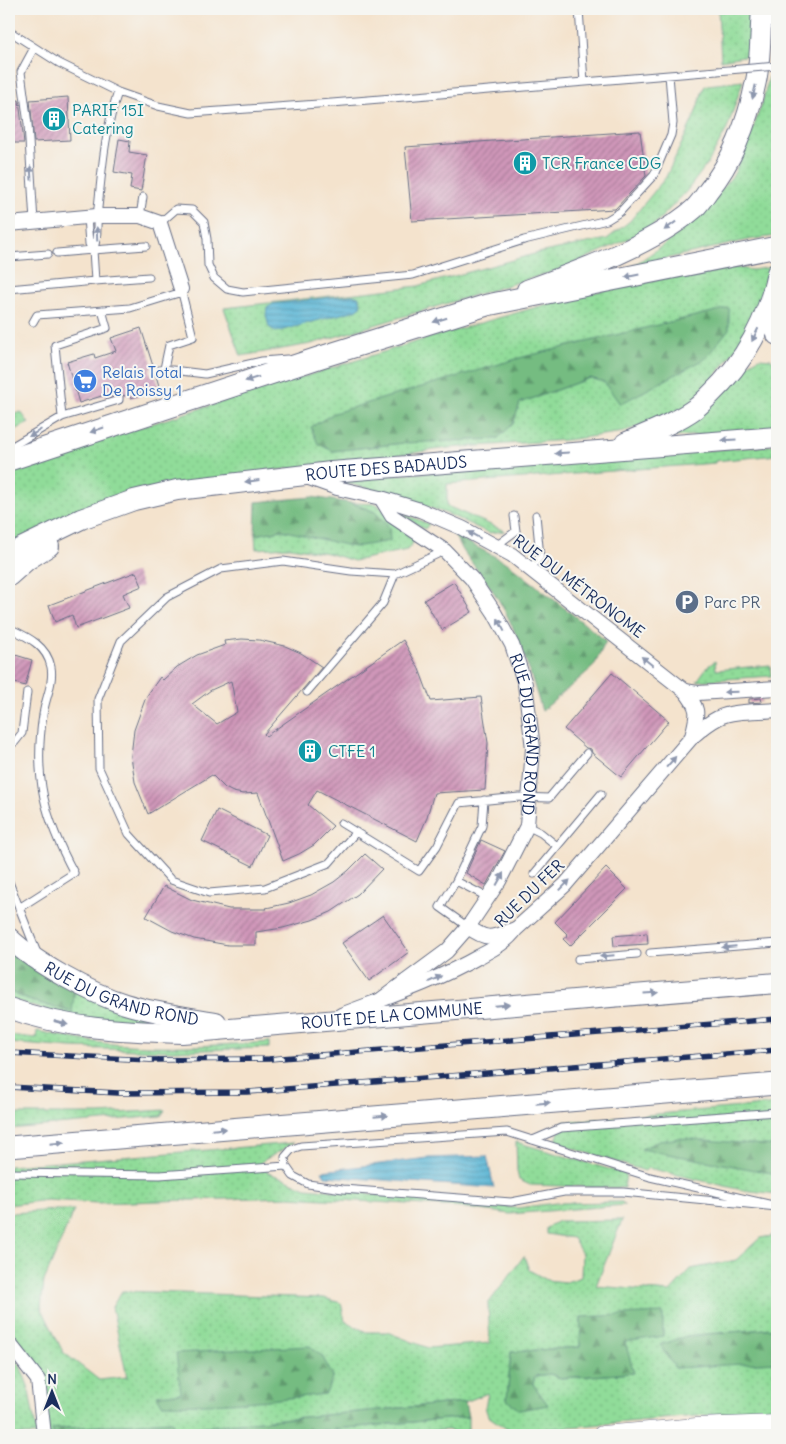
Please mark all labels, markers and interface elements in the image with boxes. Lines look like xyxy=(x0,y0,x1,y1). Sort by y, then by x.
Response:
one-way arrow xyxy=(750,84,758,99)
place label: PARIF 15I Catering xyxy=(72,100,144,138)
building icon: PARIF 15I Catering xyxy=(41,106,67,132)
building icon: TCR France CDG xyxy=(512,150,538,176)
place label: TCR France CDG xyxy=(542,153,661,173)
one-way arrow xyxy=(26,165,34,181)
one-way arrow xyxy=(663,221,677,231)
one-way arrow xyxy=(92,225,100,241)
one-way arrow xyxy=(623,272,639,280)
one-way arrow xyxy=(433,317,448,324)
one-way arrow xyxy=(751,328,759,342)
place label: Relais Total De Roissy 1 xyxy=(102,362,182,400)
supermarket icon: Relais Total De Roissy 1 xyxy=(72,368,98,394)
one-way arrow xyxy=(244,375,259,383)
one-way arrow xyxy=(90,427,105,434)
one-way arrow xyxy=(28,428,42,437)
one-way arrow xyxy=(720,437,736,445)
one-way arrow xyxy=(553,450,569,458)
street label: ROUTE DES BADAUDS xyxy=(304,451,468,485)
one-way arrow xyxy=(244,477,260,485)
one-way arrow xyxy=(467,530,481,539)
street label: RUE DU MÉTRONOME xyxy=(509,530,649,642)
parking icon: Parc PR xyxy=(674,589,700,615)
place label: Parc PR xyxy=(704,592,761,612)
one-way arrow xyxy=(497,618,505,632)
street label: RUE DU GRAND ROND xyxy=(505,651,543,816)
one-way arrow xyxy=(641,655,654,666)
one-way arrow xyxy=(723,688,739,696)
building icon: CTFE 1 xyxy=(297,738,323,764)
place label: CTFE 1 xyxy=(328,741,376,761)
one-way arrow xyxy=(665,756,677,768)
street label: RUE DU FER xyxy=(490,855,568,931)
one-way arrow xyxy=(496,872,505,885)
one-way arrow xyxy=(559,879,571,891)
one-way arrow xyxy=(720,943,736,951)
one-way arrow xyxy=(599,953,615,961)
street label: RUE DU GRAND ROND xyxy=(41,957,200,1029)
one-way arrow xyxy=(428,975,442,983)
one-way arrow xyxy=(643,989,659,997)
street label: ROUTE DE LA COMMUNE xyxy=(300,998,483,1033)
one-way arrow xyxy=(495,1001,511,1009)
one-way arrow xyxy=(53,1019,68,1027)
one-way arrow xyxy=(535,1098,551,1106)
one-way arrow xyxy=(374,1112,390,1120)
one-way arrow xyxy=(212,1125,228,1133)
one-way arrow xyxy=(50,1138,66,1146)
north arrow xyxy=(28,1366,78,1416)
text: N xyxy=(47,1370,57,1388)

